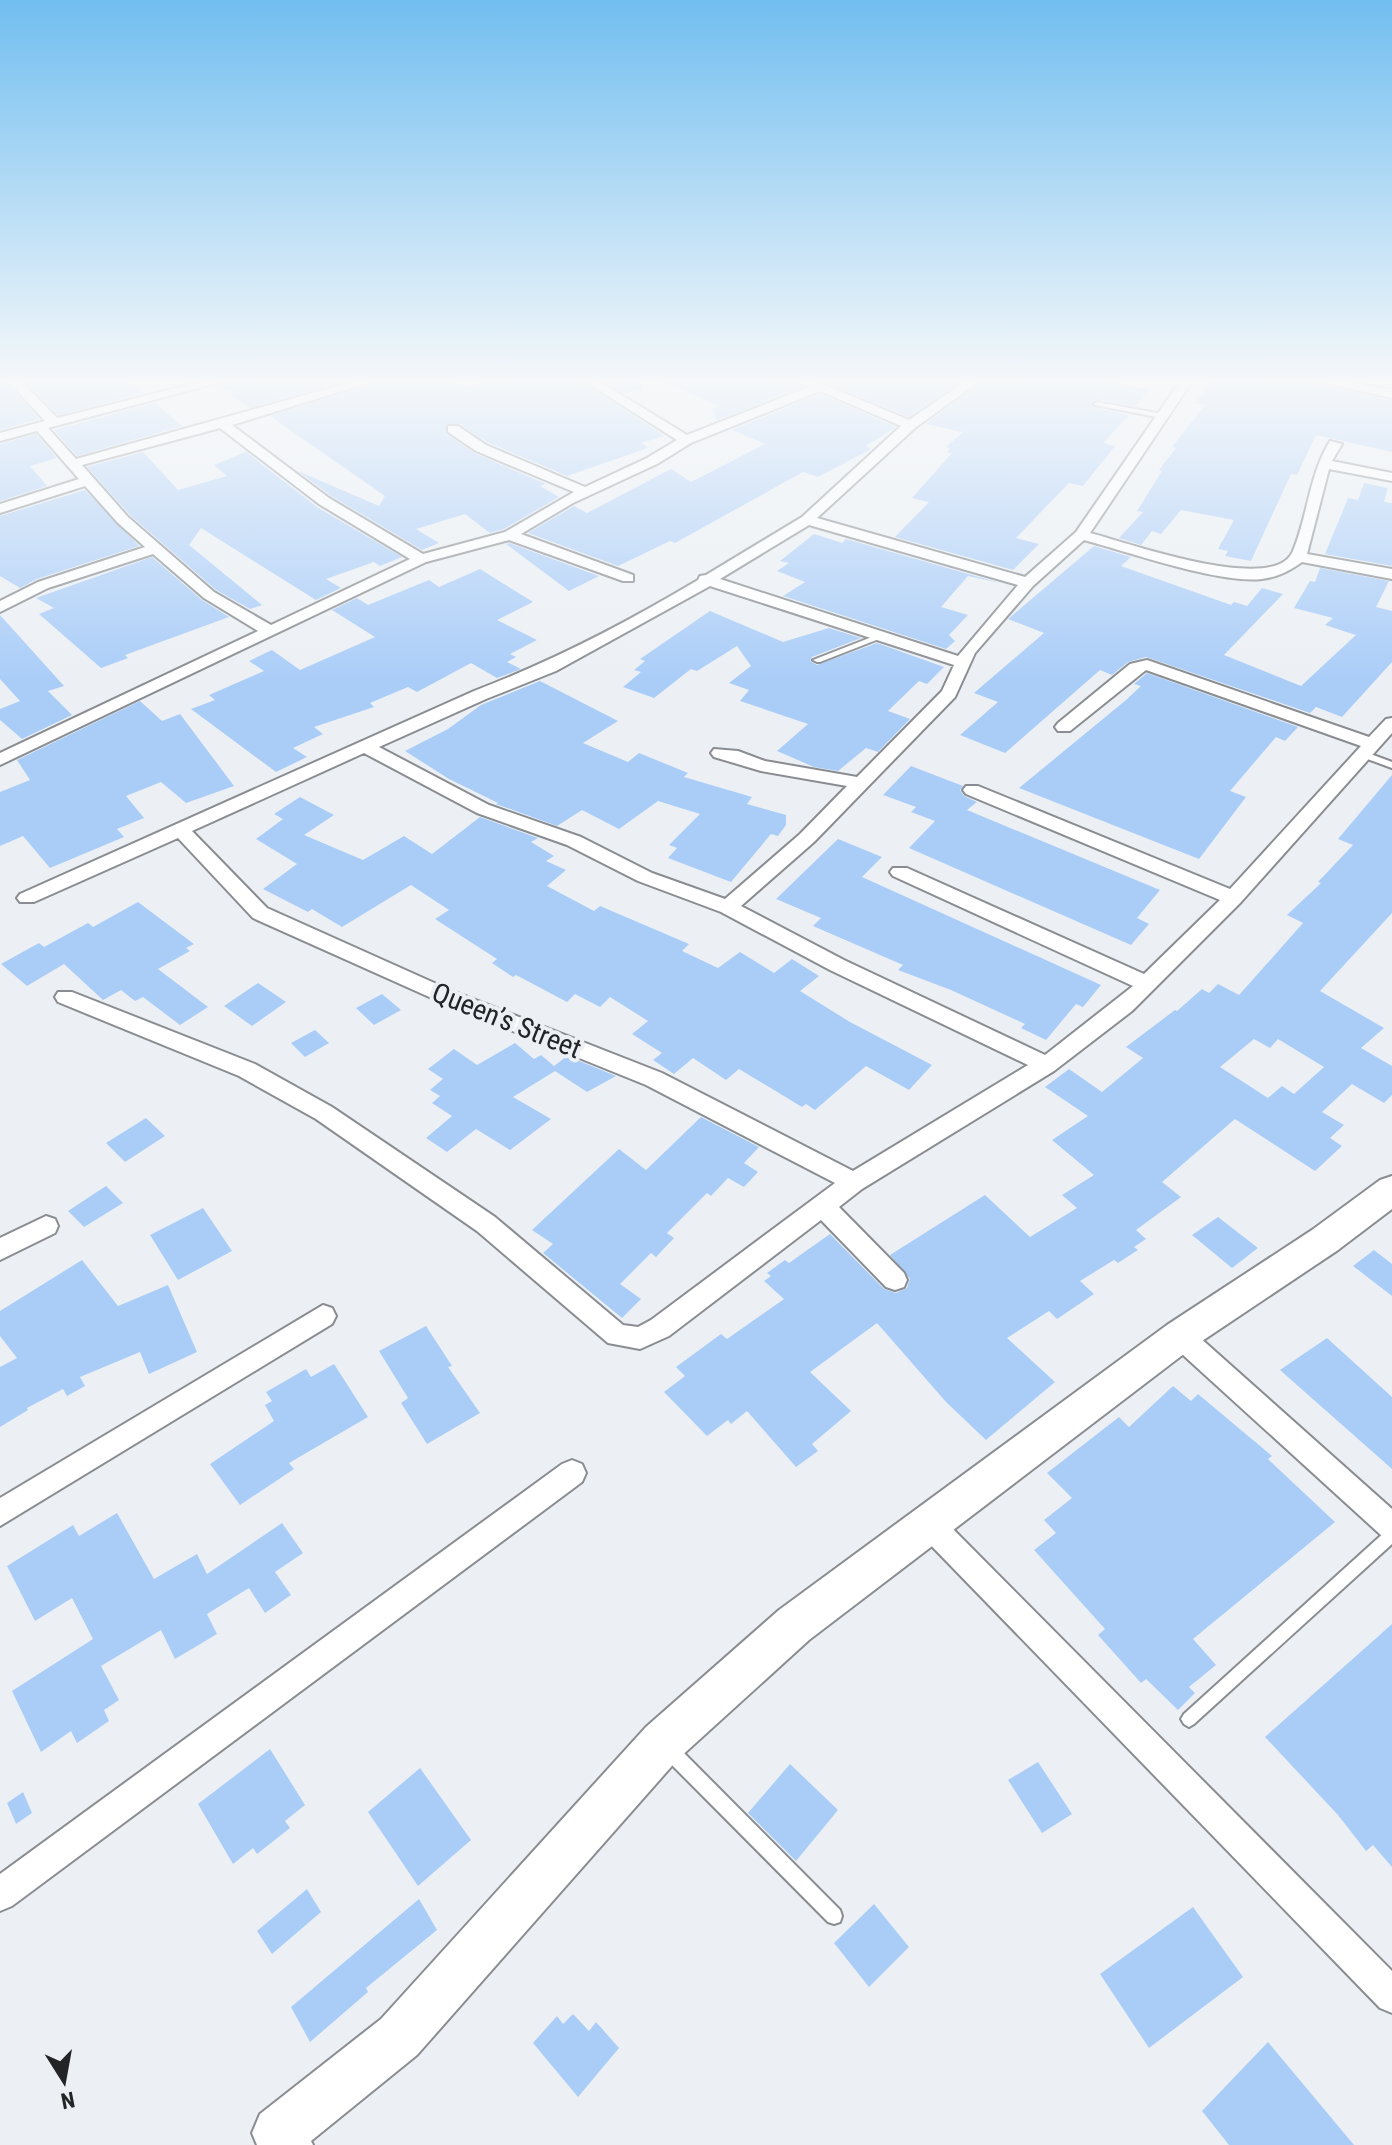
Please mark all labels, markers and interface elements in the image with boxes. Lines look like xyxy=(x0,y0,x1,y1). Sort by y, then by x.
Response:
street label: Queen’s Street xyxy=(427,976,586,1065)
north arrow xyxy=(24,2041,104,2121)
text: N xyxy=(59,2087,77,2114)

